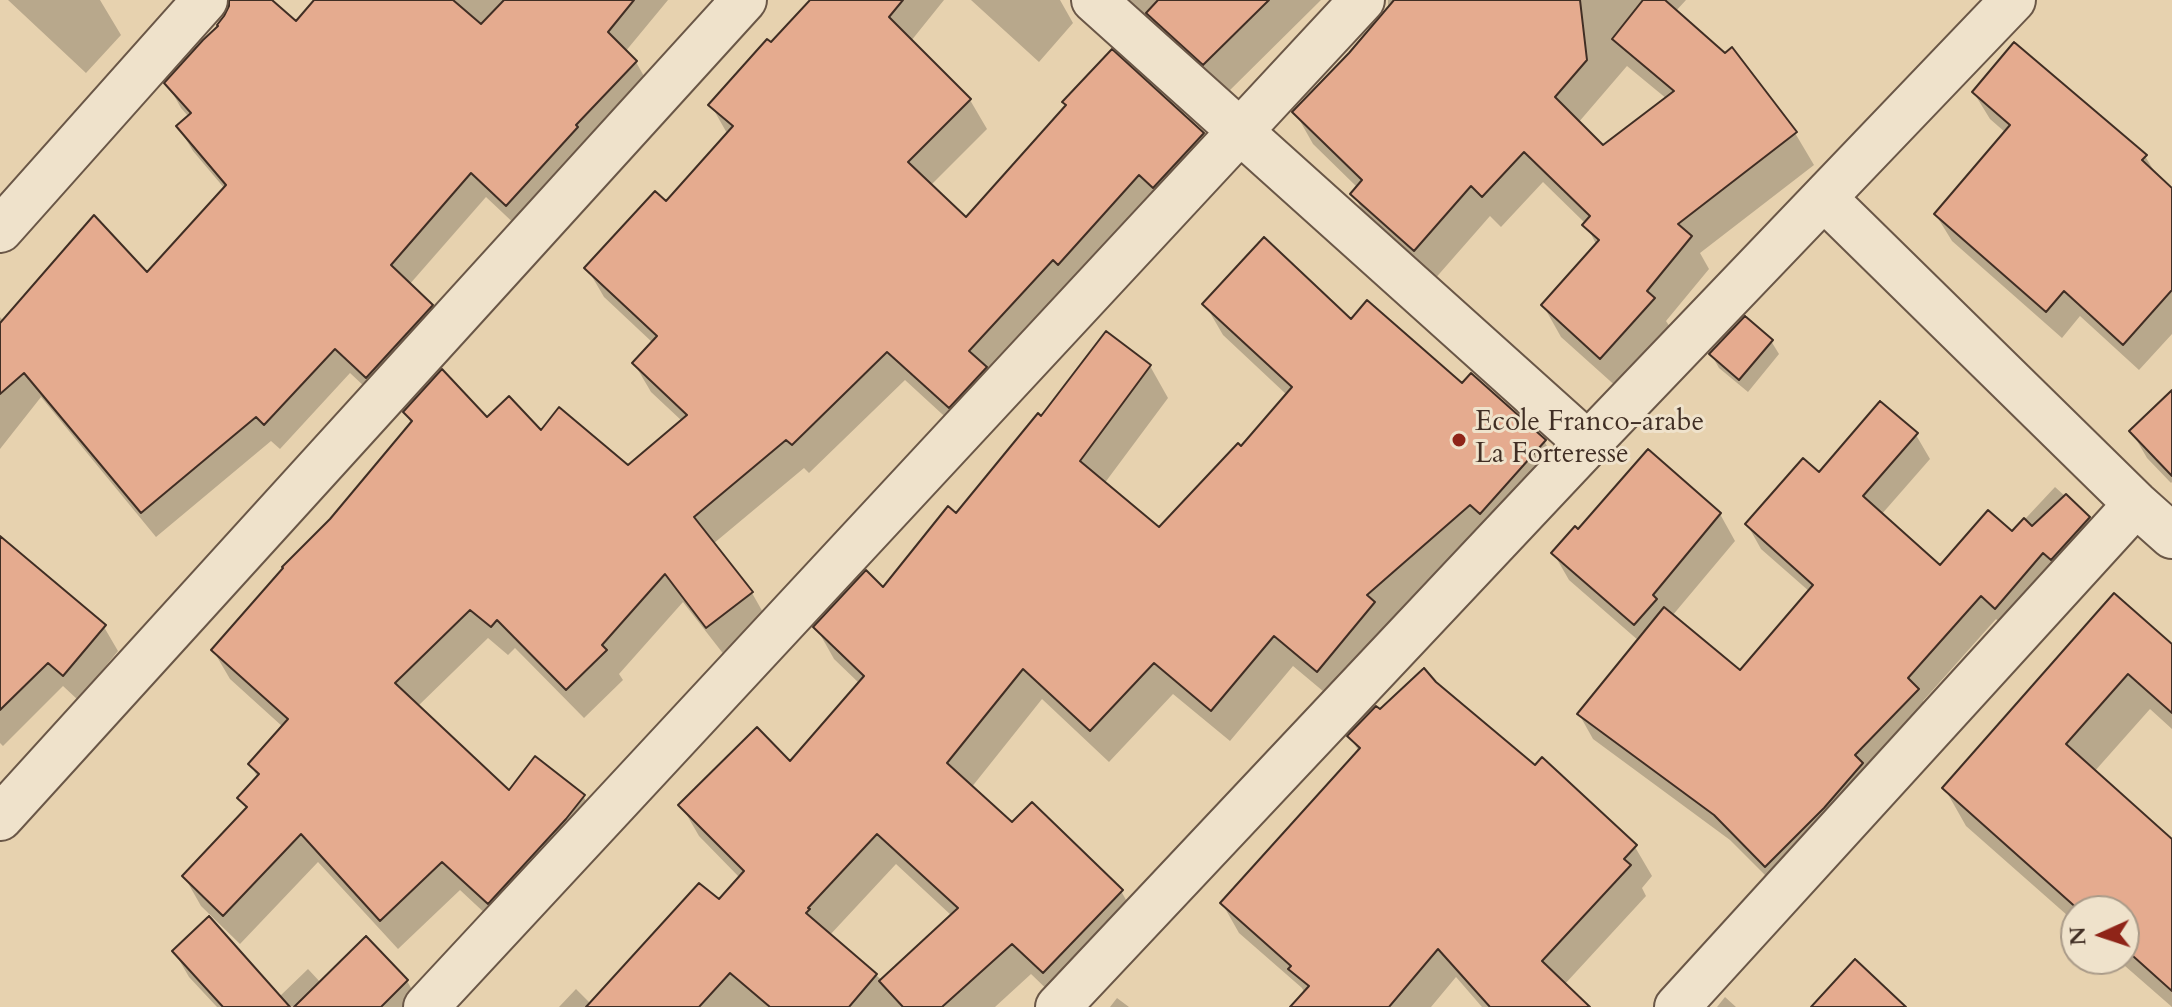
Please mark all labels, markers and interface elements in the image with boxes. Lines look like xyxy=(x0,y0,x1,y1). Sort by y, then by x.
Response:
place label: Ecole Franco-arabe La Forteresse xyxy=(1475,407,1704,473)
marker: Ecole Franco-arabe La Forteresse xyxy=(1450,431,1468,449)
north arrow xyxy=(2060,895,2140,975)
text: N xyxy=(2063,926,2094,946)

